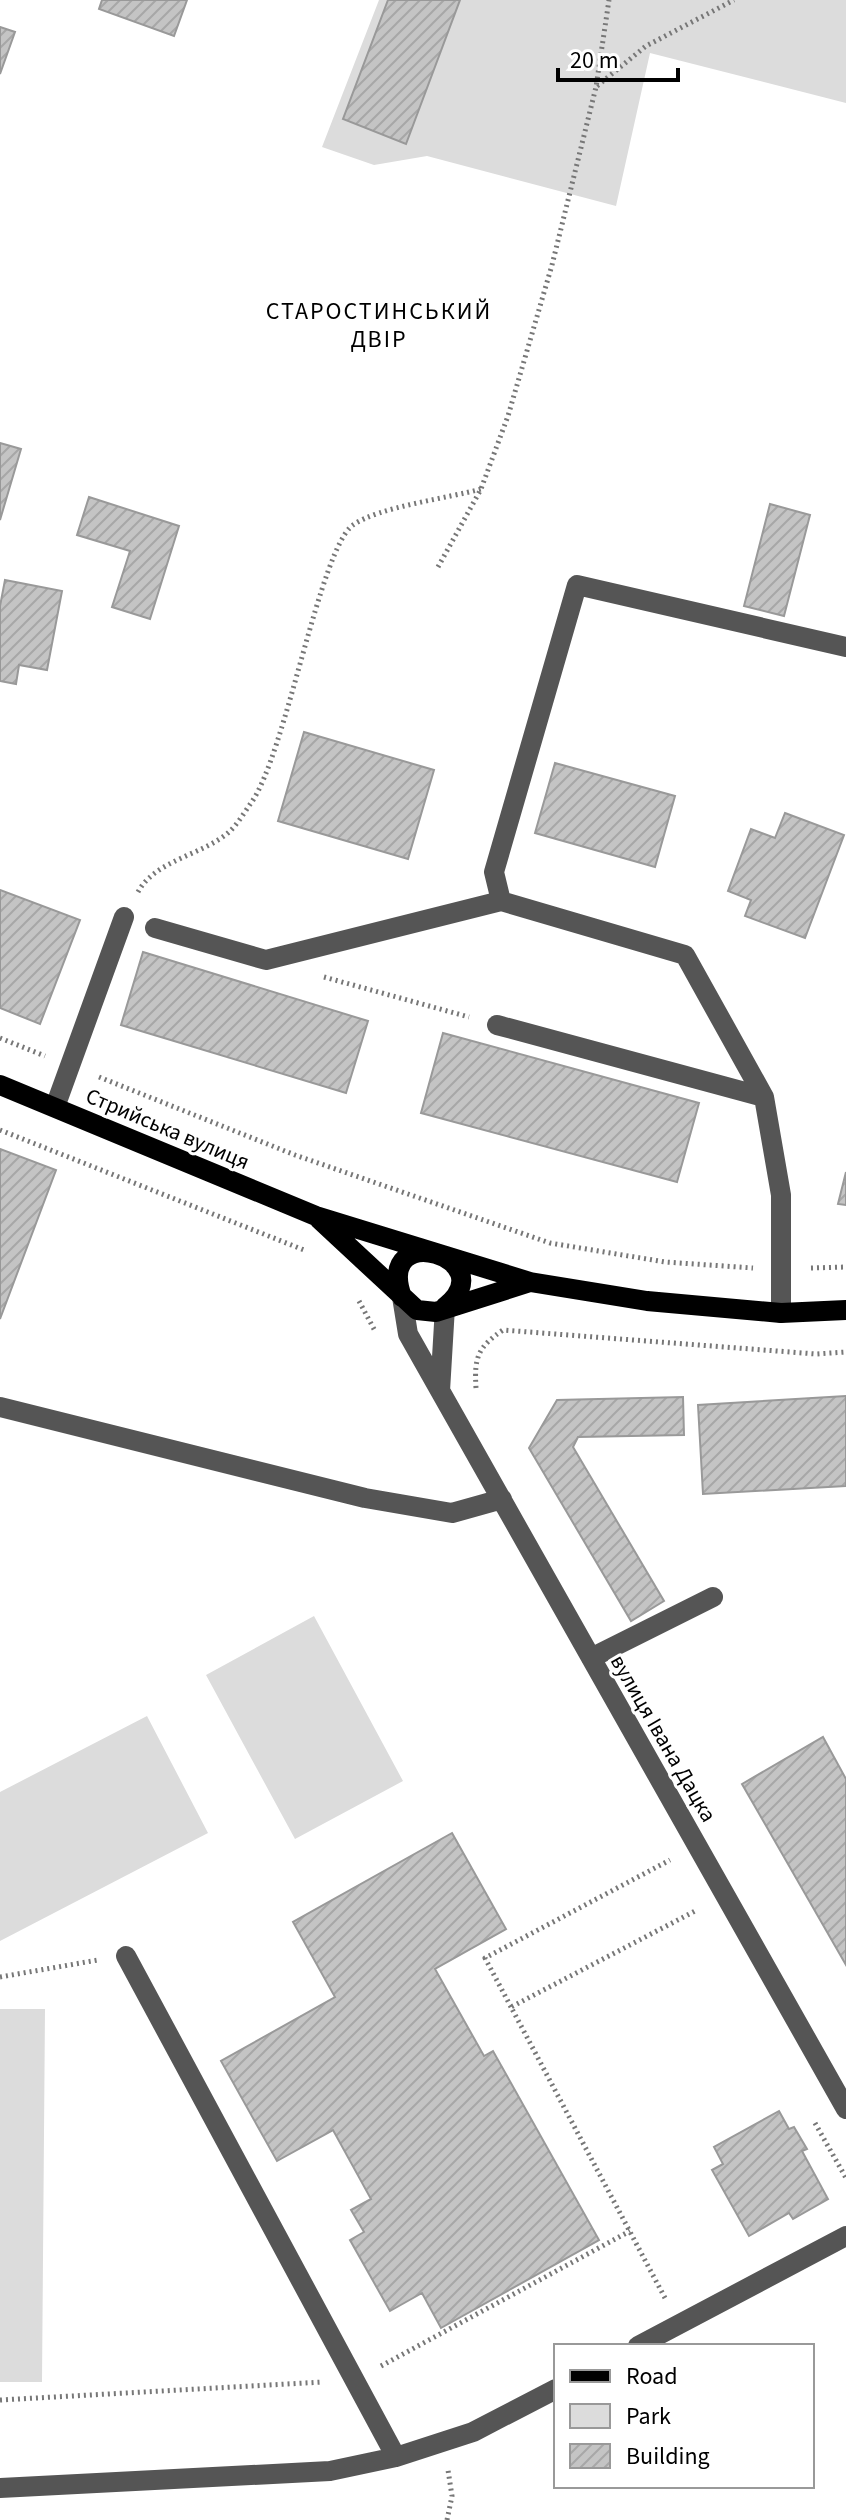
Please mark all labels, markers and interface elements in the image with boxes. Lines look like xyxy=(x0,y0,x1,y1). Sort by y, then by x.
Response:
scale bar xyxy=(558,32,678,82)
text: 20 m xyxy=(570,43,619,78)
district label: СТАРОСТИНСЬКИЙ ДВІР xyxy=(266,294,492,357)
street label: Стрийська вулиця xyxy=(81,1080,254,1178)
street label: вулиця Івана Дацка xyxy=(602,1649,724,1828)
legend xyxy=(554,2344,814,2488)
text: Road xyxy=(626,2359,678,2394)
text: Park xyxy=(626,2399,671,2434)
text: Building xyxy=(626,2439,710,2474)

